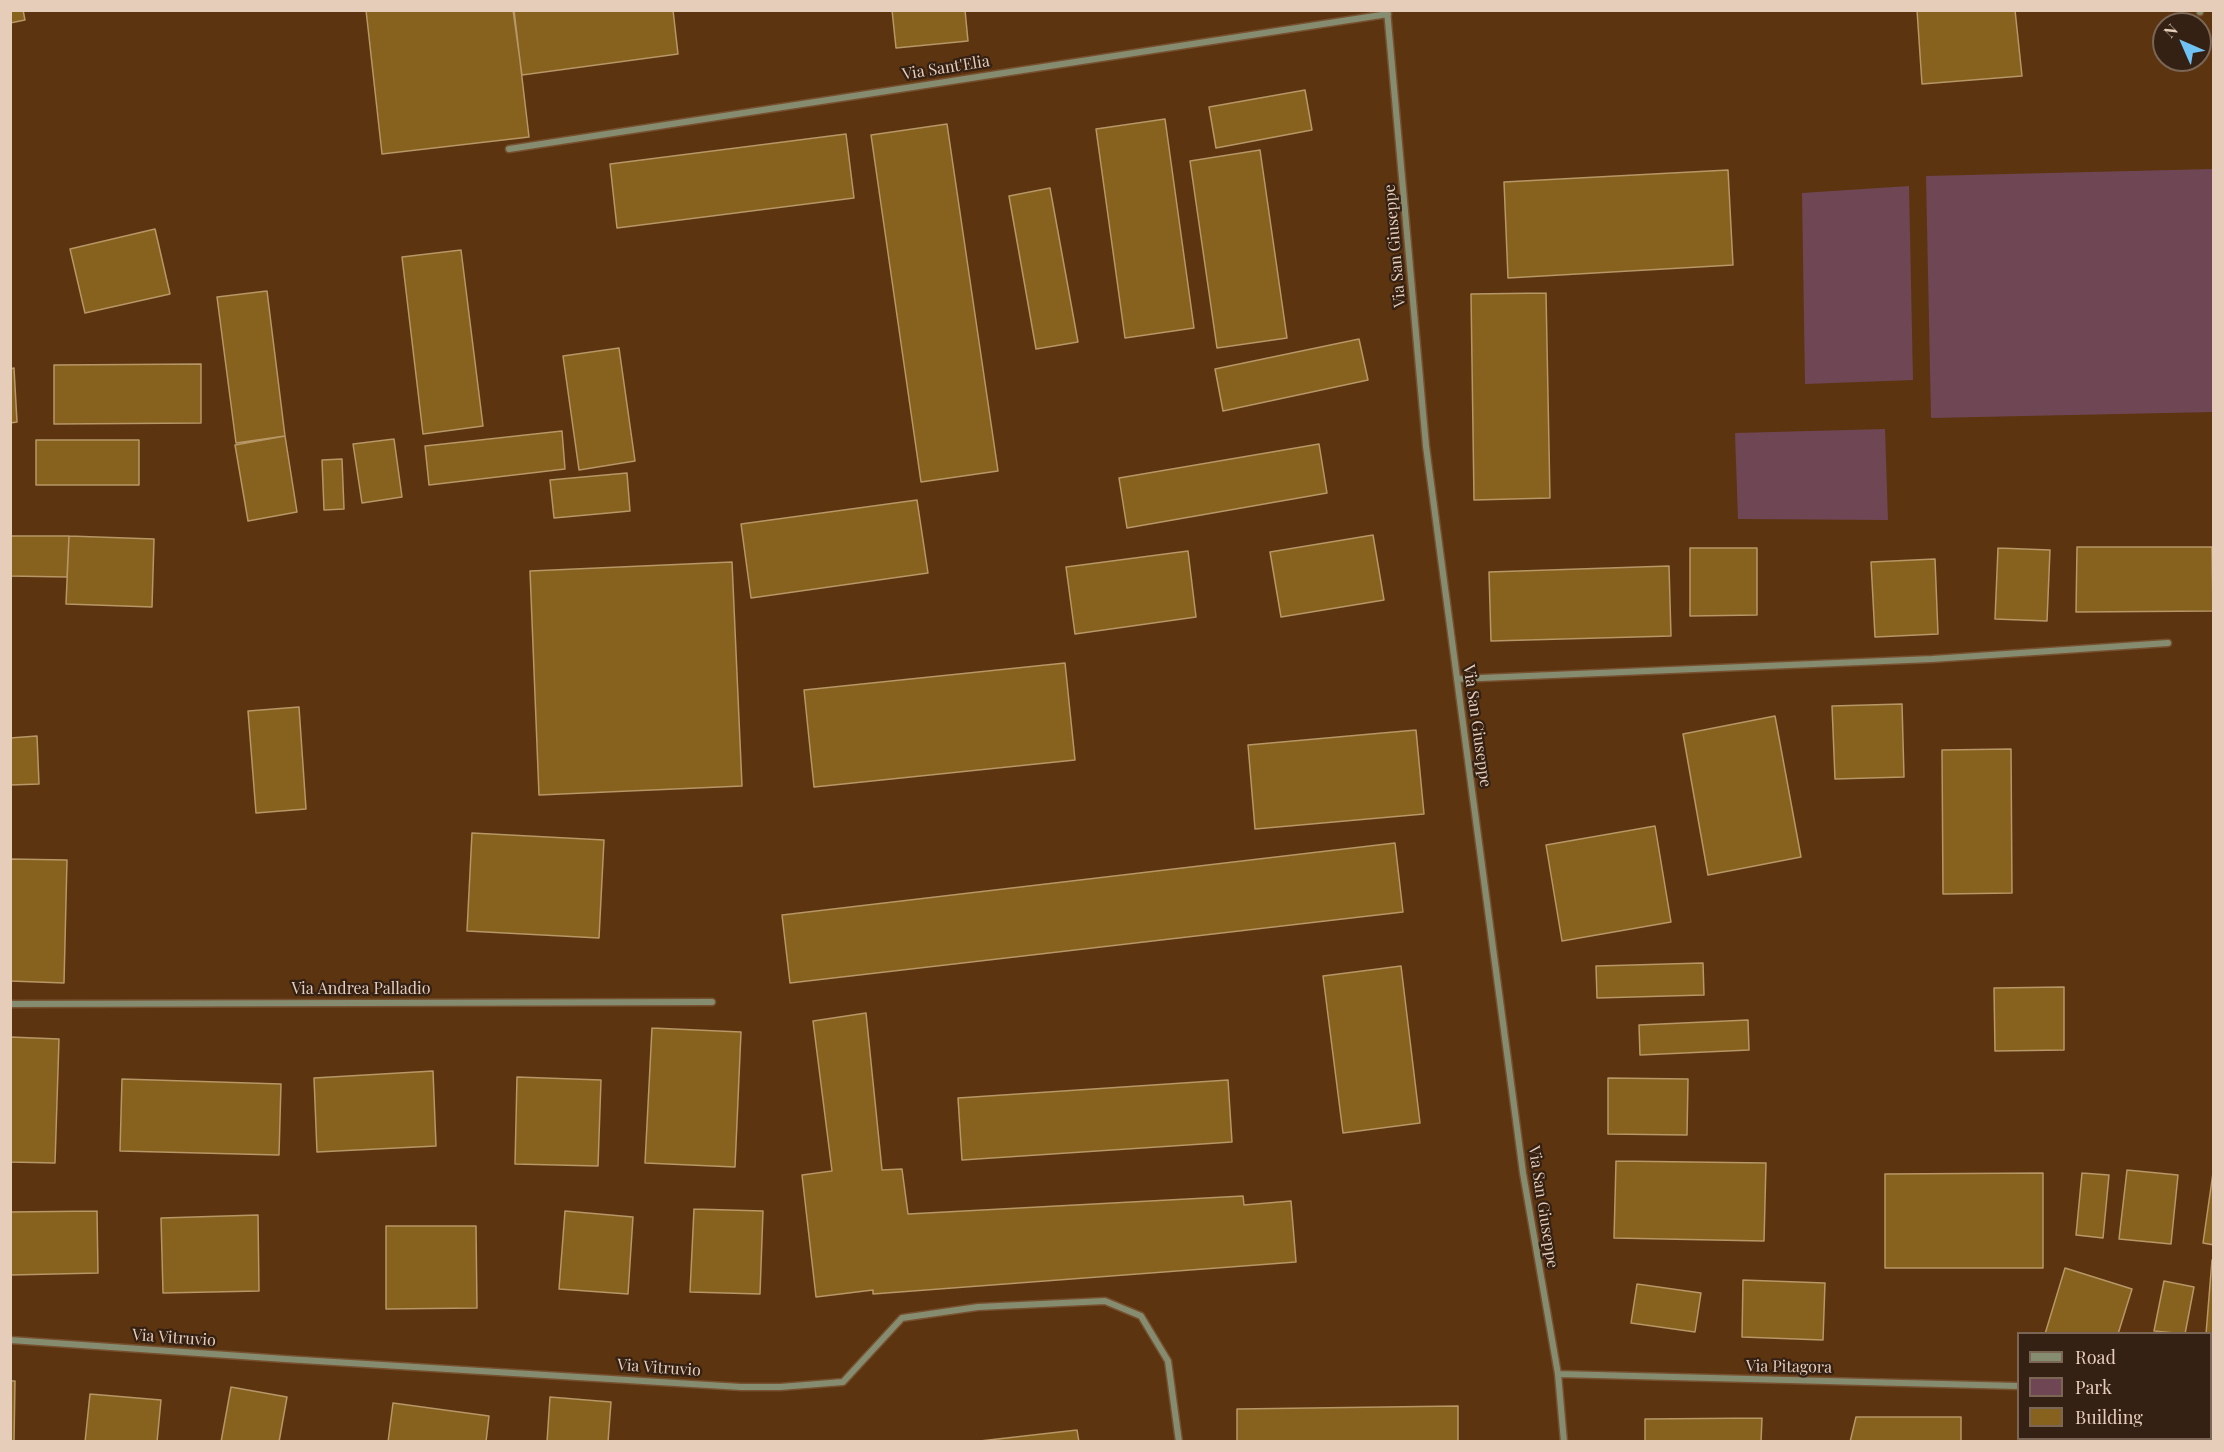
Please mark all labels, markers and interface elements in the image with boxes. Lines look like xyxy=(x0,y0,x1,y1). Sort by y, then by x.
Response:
north arrow xyxy=(2152,12,2212,72)
text: N xyxy=(2159,19,2182,42)
street label: Via Sant'Elia xyxy=(901,52,991,84)
street label: Via San Giuseppe xyxy=(1380,184,1410,308)
street label: Via San Giuseppe xyxy=(1459,663,1495,789)
street label: Via Andrea Palladio xyxy=(291,979,431,999)
street label: Via San Giuseppe xyxy=(1524,1144,1562,1270)
street label: Via Vitruvio xyxy=(131,1325,217,1351)
legend xyxy=(2017,1332,2212,1440)
text: Road xyxy=(2075,1345,2116,1369)
street label: Via Vitruvio xyxy=(616,1355,702,1381)
street label: Via Pitagora xyxy=(1746,1357,1832,1377)
text: Park xyxy=(2075,1375,2112,1399)
text: Building xyxy=(2075,1405,2143,1429)

